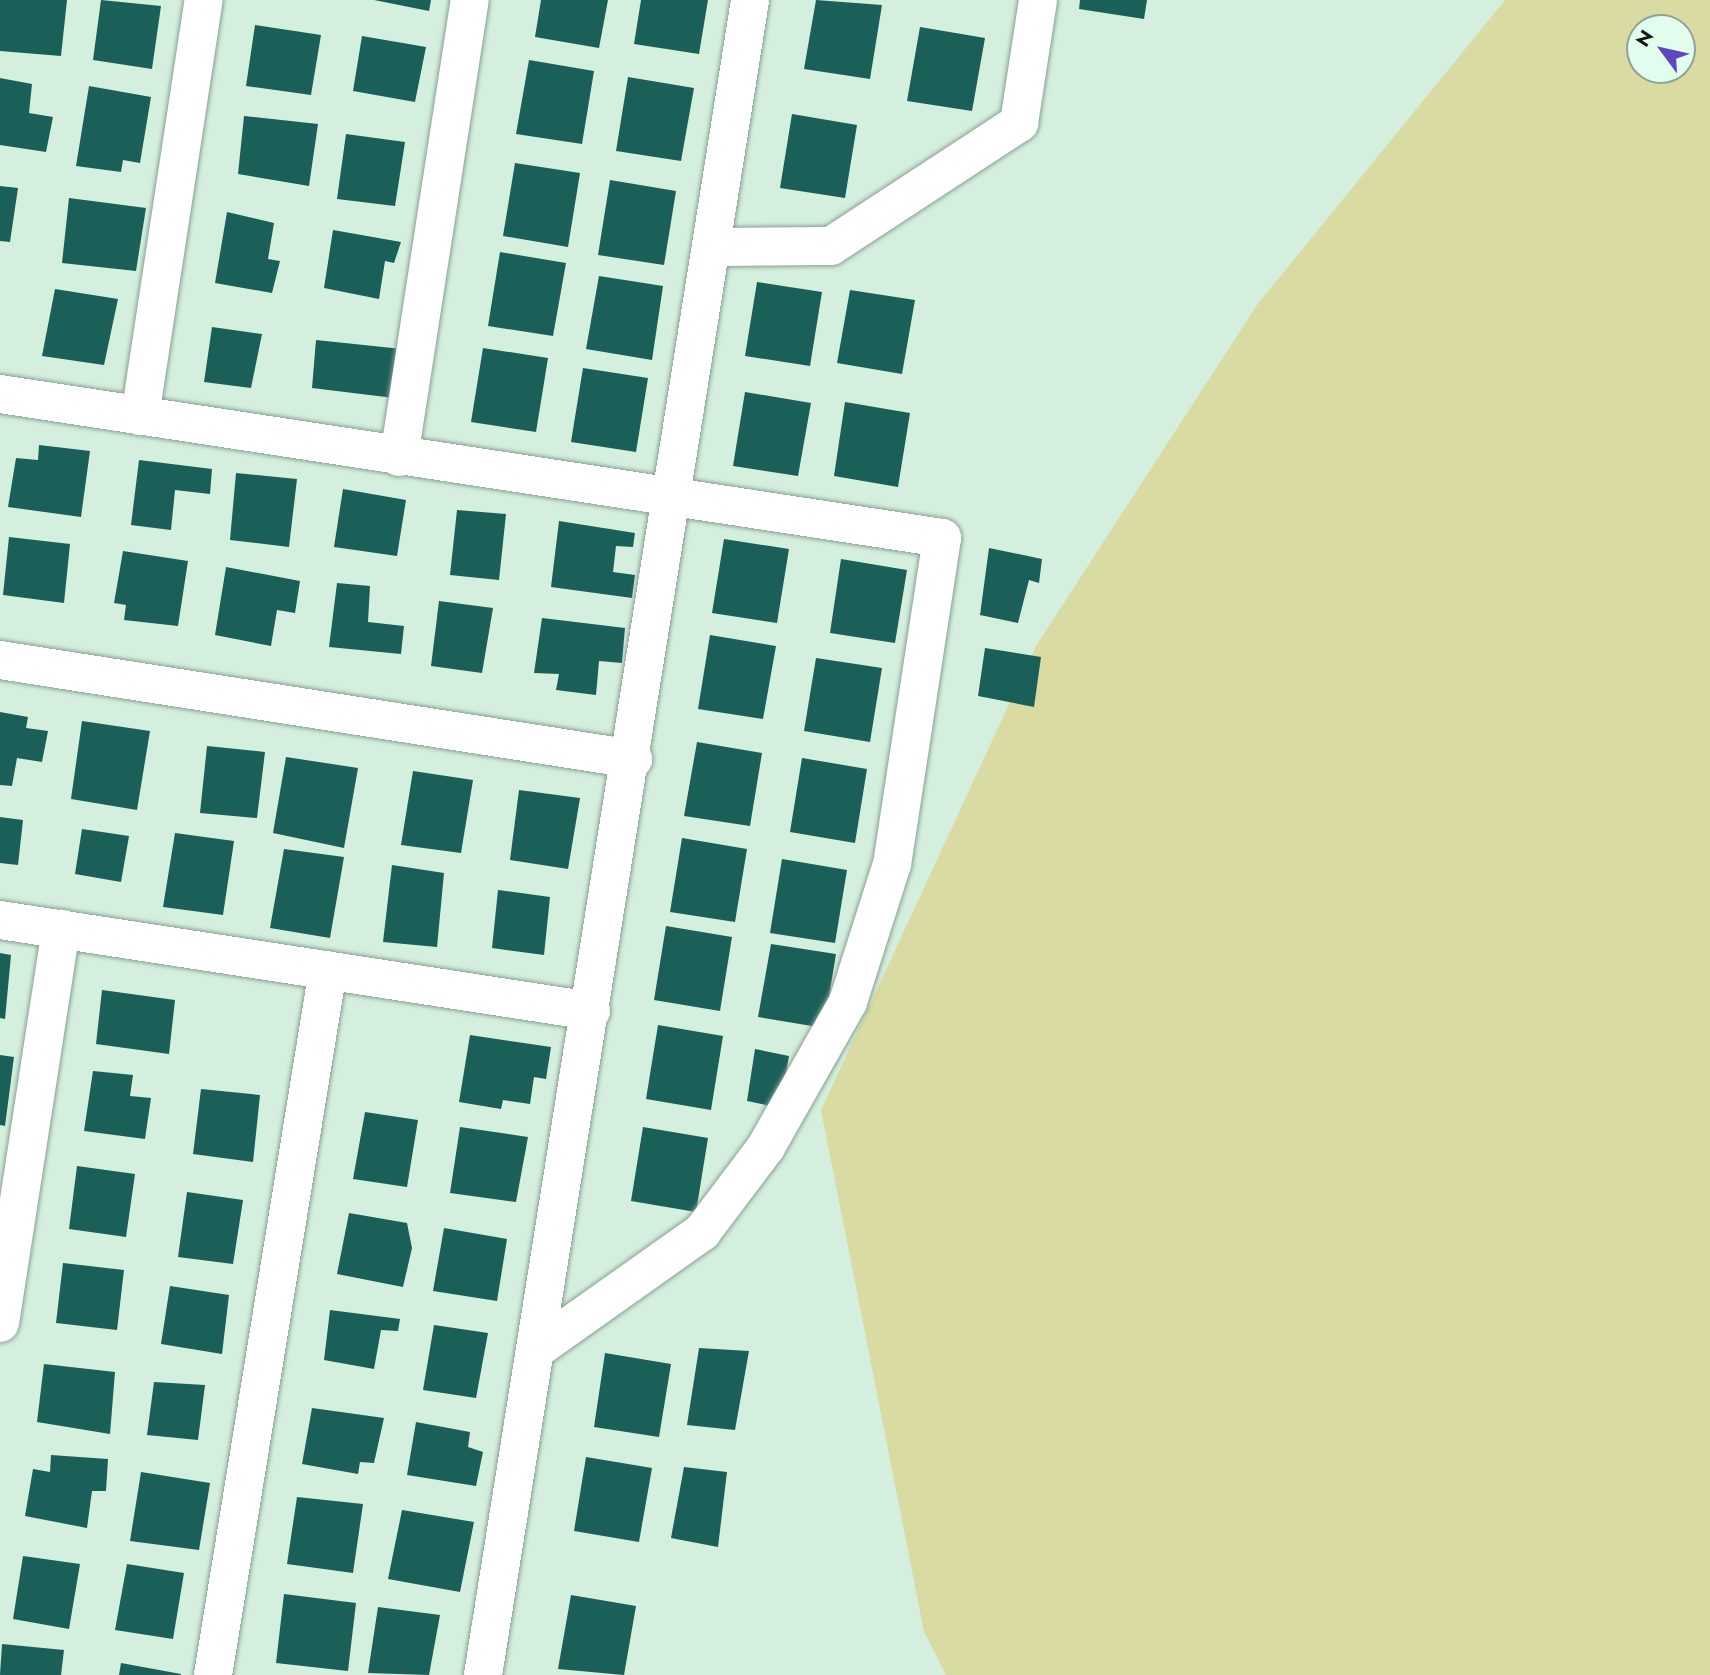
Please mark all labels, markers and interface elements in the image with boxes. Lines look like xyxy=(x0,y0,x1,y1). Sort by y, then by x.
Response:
north arrow xyxy=(1626,14,1696,84)
text: N xyxy=(1629,25,1660,52)

